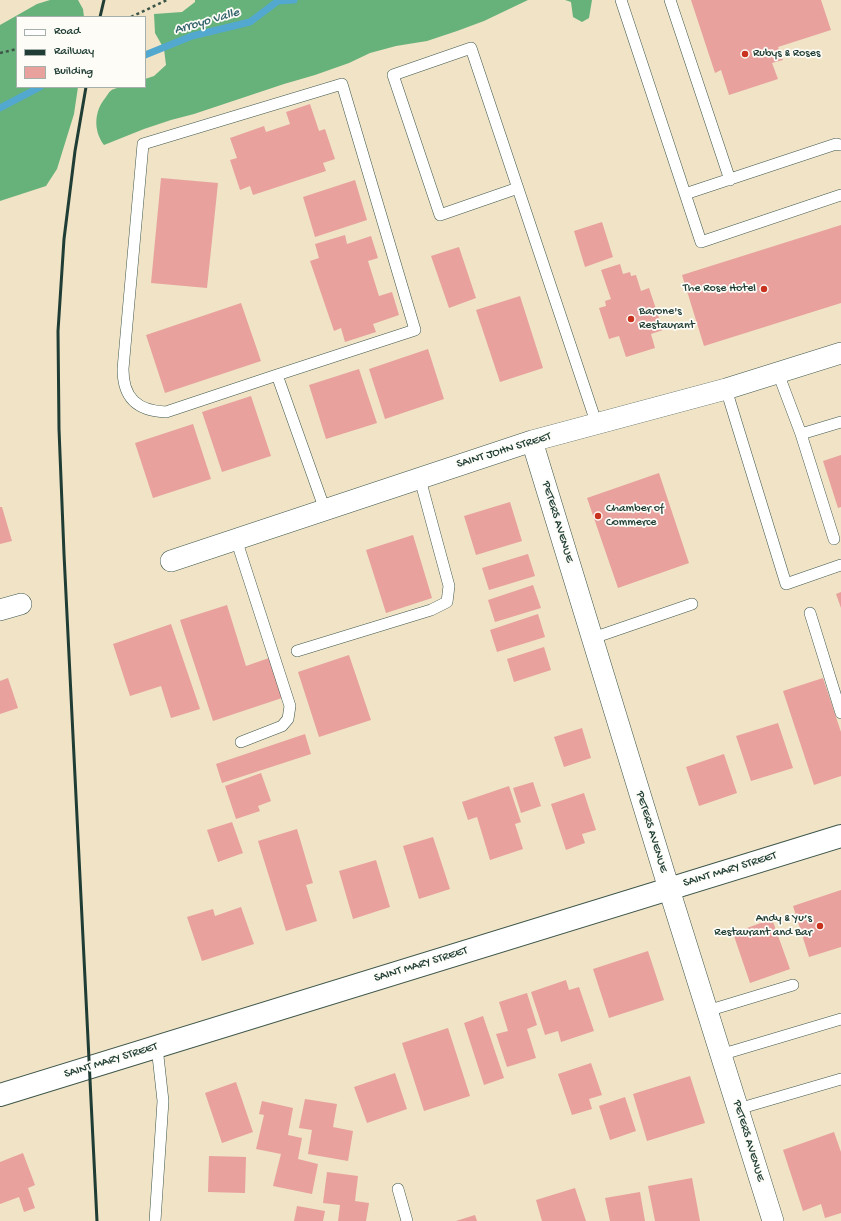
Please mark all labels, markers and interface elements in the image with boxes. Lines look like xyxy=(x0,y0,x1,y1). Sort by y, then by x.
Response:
water label: Arroyo Valle xyxy=(173,5,241,39)
legend xyxy=(16,16,146,88)
text: Road xyxy=(54,25,80,39)
text: Railway xyxy=(54,45,94,59)
place label: Rubys & Roses xyxy=(753,47,820,61)
marker: Rubys & Roses xyxy=(740,49,750,59)
text: Building xyxy=(54,65,93,79)
place label: The Rose Hotel xyxy=(683,282,756,296)
marker: The Rose Hotel xyxy=(759,284,769,294)
place label: Barone's Restaurant xyxy=(639,305,695,333)
marker: Barone's Restaurant xyxy=(626,314,636,324)
street label: SAINT JOHN STREET xyxy=(455,430,553,472)
street label: PETERS AVENUE xyxy=(538,480,576,564)
place label: Chamber of Commerce xyxy=(606,502,664,530)
marker: Chamber of Commerce xyxy=(593,511,603,521)
street label: PETERS AVENUE xyxy=(632,790,670,874)
street label: SAINT MARY STREET xyxy=(682,849,778,891)
place label: Andy & Yu’s Restaurant and Bar xyxy=(714,912,812,940)
marker: Andy & Yu’s Restaurant and Bar xyxy=(815,921,825,931)
street label: SAINT MARY STREET xyxy=(373,944,469,986)
street label: SAINT MARY STREET xyxy=(63,1040,159,1082)
street label: PETERS AVENUE xyxy=(729,1099,767,1183)

